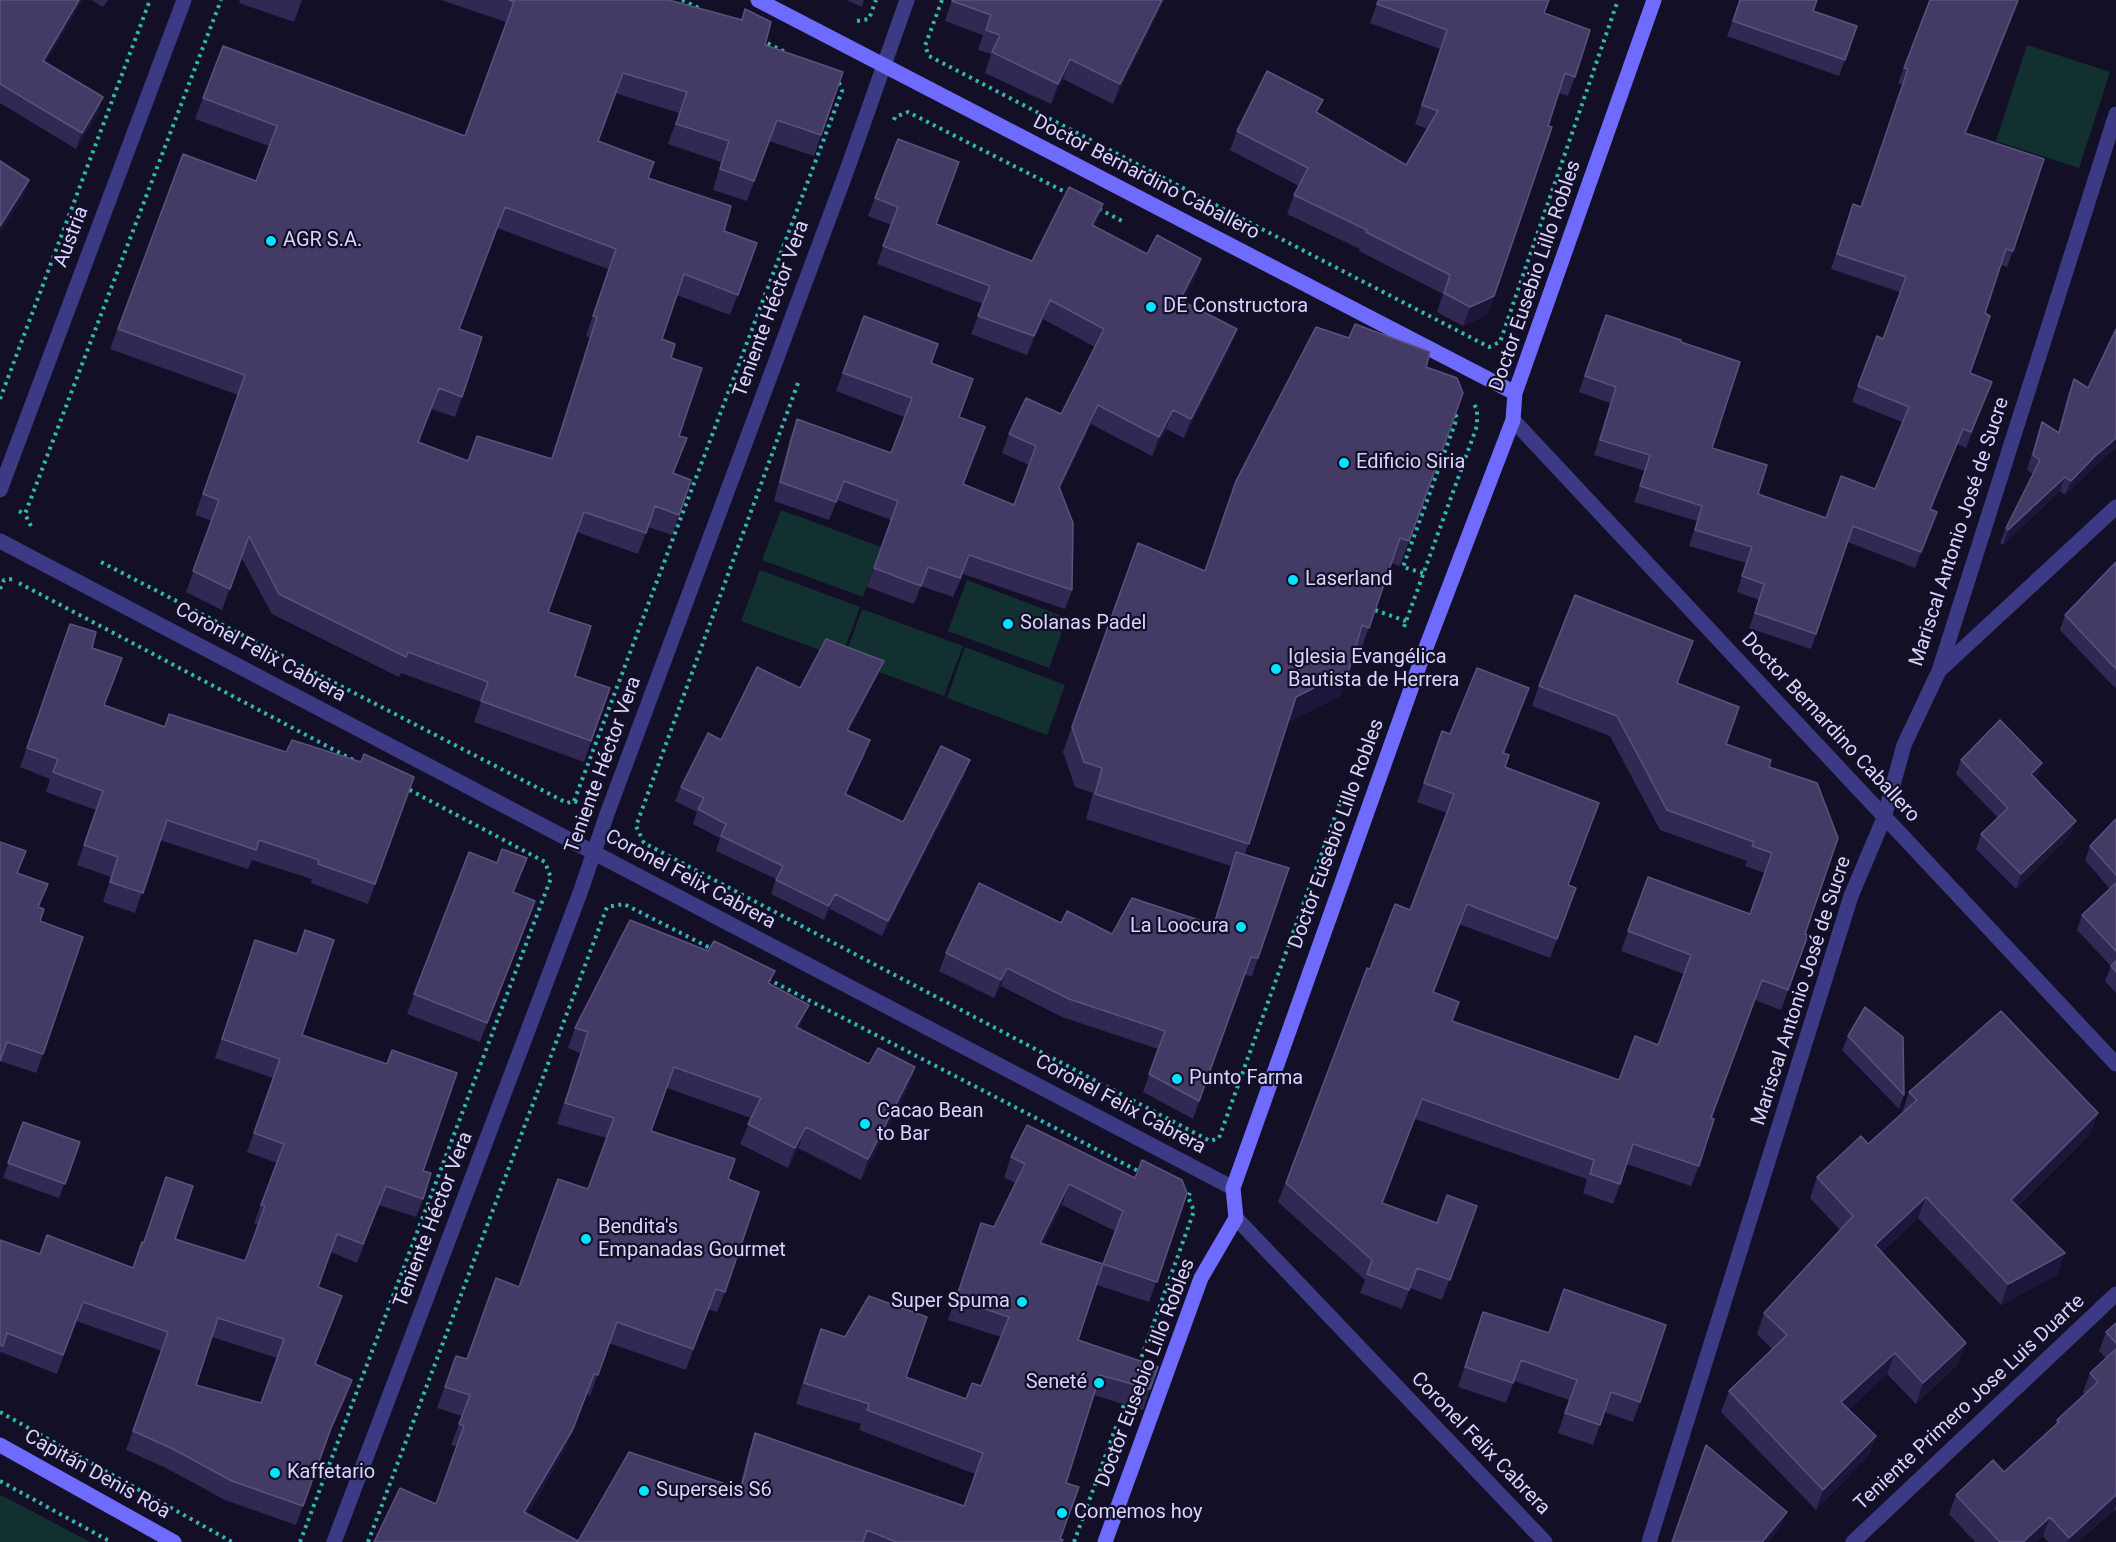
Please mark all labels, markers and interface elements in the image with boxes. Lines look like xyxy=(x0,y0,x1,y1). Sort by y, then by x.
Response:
street label: Doctor Bernardino Caballero xyxy=(1029,110,1263,246)
street label: Doctor Eusebio Lillo Robles xyxy=(1485,157,1587,395)
street label: Austria xyxy=(49,203,95,271)
street label: Teniente Héctor Vera xyxy=(729,217,815,401)
place label: AGR S.A. xyxy=(283,229,362,253)
marker: AGR S.A. xyxy=(264,234,278,248)
place label: DE Constructora xyxy=(1163,295,1308,319)
marker: DE Constructora xyxy=(1144,300,1158,314)
street label: Mariscal Antonio José de Sucre xyxy=(1905,395,2015,669)
place label: Edificio Siria xyxy=(1356,451,1465,475)
marker: Edificio Siria xyxy=(1337,456,1351,470)
place label: Laserland xyxy=(1305,568,1392,592)
marker: Laserland xyxy=(1286,573,1300,587)
street label: Coronel Felix Cabrera xyxy=(171,598,349,708)
place label: Solanas Padel xyxy=(1020,612,1146,636)
marker: Solanas Padel xyxy=(1001,617,1015,631)
street label: Doctor Bernardino Caballero xyxy=(1736,628,1924,828)
place label: Iglesia Evangélica Bautista de Herrera xyxy=(1288,646,1459,693)
marker: Iglesia Evangélica Bautista de Herrera xyxy=(1269,662,1283,676)
street label: Teniente Héctor Vera xyxy=(561,673,647,857)
street label: Doctor Eusebio Lillo Robles xyxy=(1284,716,1390,952)
street label: Coronel Felix Cabrera xyxy=(601,825,779,935)
street label: Mariscal Antonio José de Sucre xyxy=(1747,854,1857,1128)
place label: La Loocura xyxy=(1130,915,1229,939)
marker: La Loocura xyxy=(1234,920,1248,934)
street label: Coronel Felix Cabrera xyxy=(1031,1050,1209,1160)
place label: Punto Farma xyxy=(1189,1067,1303,1091)
marker: Punto Farma xyxy=(1170,1072,1184,1086)
place label: Cacao Bean to Bar xyxy=(877,1100,984,1147)
marker: Cacao Bean to Bar xyxy=(858,1117,872,1131)
street label: Teniente Héctor Vera xyxy=(389,1129,479,1311)
place label: Bendita's Empanadas Gourmet xyxy=(598,1216,786,1263)
marker: Bendita's Empanadas Gourmet xyxy=(579,1232,593,1246)
street label: Doctor Eusebio Lillo Robles xyxy=(1091,1255,1201,1491)
place label: Super Spuma xyxy=(891,1290,1010,1314)
street label: Teniente Primero Jose Luis Duarte xyxy=(1850,1290,2090,1516)
marker: Super Spuma xyxy=(1015,1295,1029,1309)
street label: Coronel Felix Cabrera xyxy=(1406,1367,1554,1521)
place label: Seneté xyxy=(1026,1371,1087,1395)
marker: Seneté xyxy=(1092,1376,1106,1390)
street label: Capitán Denis Roa xyxy=(20,1425,174,1525)
place label: Kaffetario xyxy=(287,1461,375,1485)
marker: Kaffetario xyxy=(268,1466,282,1480)
place label: Superseis S6 xyxy=(656,1479,772,1503)
marker: Superseis S6 xyxy=(637,1484,651,1498)
place label: Comemos hoy xyxy=(1074,1501,1203,1525)
marker: Comemos hoy xyxy=(1055,1506,1069,1520)

